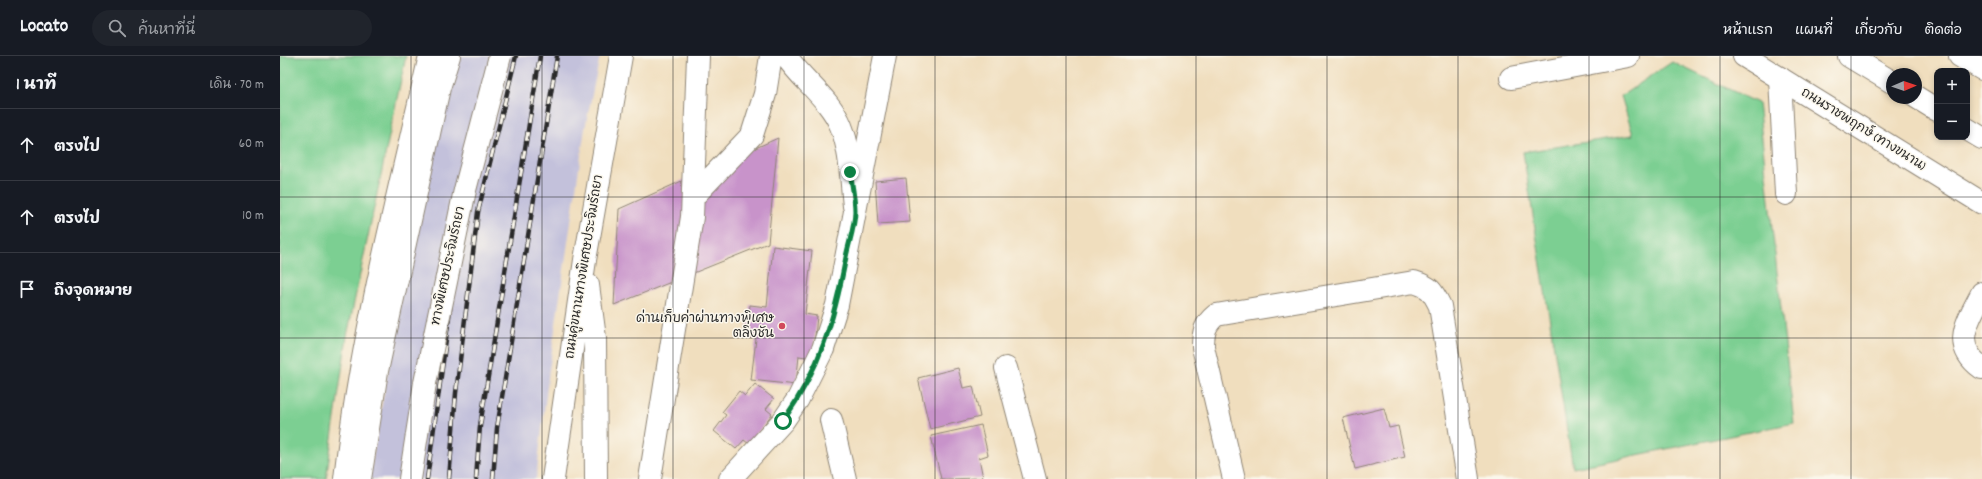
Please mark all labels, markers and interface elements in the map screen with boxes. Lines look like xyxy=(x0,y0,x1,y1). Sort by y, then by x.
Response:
search box xyxy=(92,10,372,46)
text: Locato xyxy=(20,14,68,41)
icon: search xyxy=(106,17,128,39)
text: ค้นหาที่นี่ xyxy=(138,20,195,42)
text: หน้าแรก xyxy=(1723,21,1773,41)
text: แผนที่ xyxy=(1795,21,1833,41)
text: เกี่ยวกับ xyxy=(1855,21,1902,41)
text: ติดต่อ xyxy=(1924,21,1962,41)
north arrow xyxy=(1886,68,1922,104)
map controls xyxy=(1934,68,1970,140)
button: + xyxy=(1934,68,1970,104)
text: 1 นาที xyxy=(16,74,56,98)
text: เดิน · 70 m xyxy=(209,76,264,95)
street label: ถนนราชพฤกษ์ (ทางขนาน) xyxy=(1797,82,1930,176)
button: − xyxy=(1934,104,1970,140)
icon: ahead xyxy=(16,134,38,156)
text: 60 m xyxy=(239,135,264,154)
text: ตรงไป xyxy=(54,137,100,159)
route end xyxy=(841,163,859,181)
street label: ถนนคู่ขนานทางพิเศษประจิมรัถยา xyxy=(560,173,609,360)
street label: ทางพิเศษประจิมรัถยา xyxy=(427,205,471,327)
icon: ahead xyxy=(16,206,38,228)
text: 10 m xyxy=(242,207,264,226)
text: ตรงไป xyxy=(54,209,100,231)
icon: arrive xyxy=(16,278,38,300)
text: ถึงจุดหมาย xyxy=(54,281,132,303)
place label: ด่านเก็บค่าผ่านทางพิเศษ ตลิ่งชัน xyxy=(636,308,775,344)
marker: ด่านเก็บค่าผ่านทางพิเศษ ตลิ่งชัน xyxy=(777,321,787,331)
route start xyxy=(774,412,792,430)

